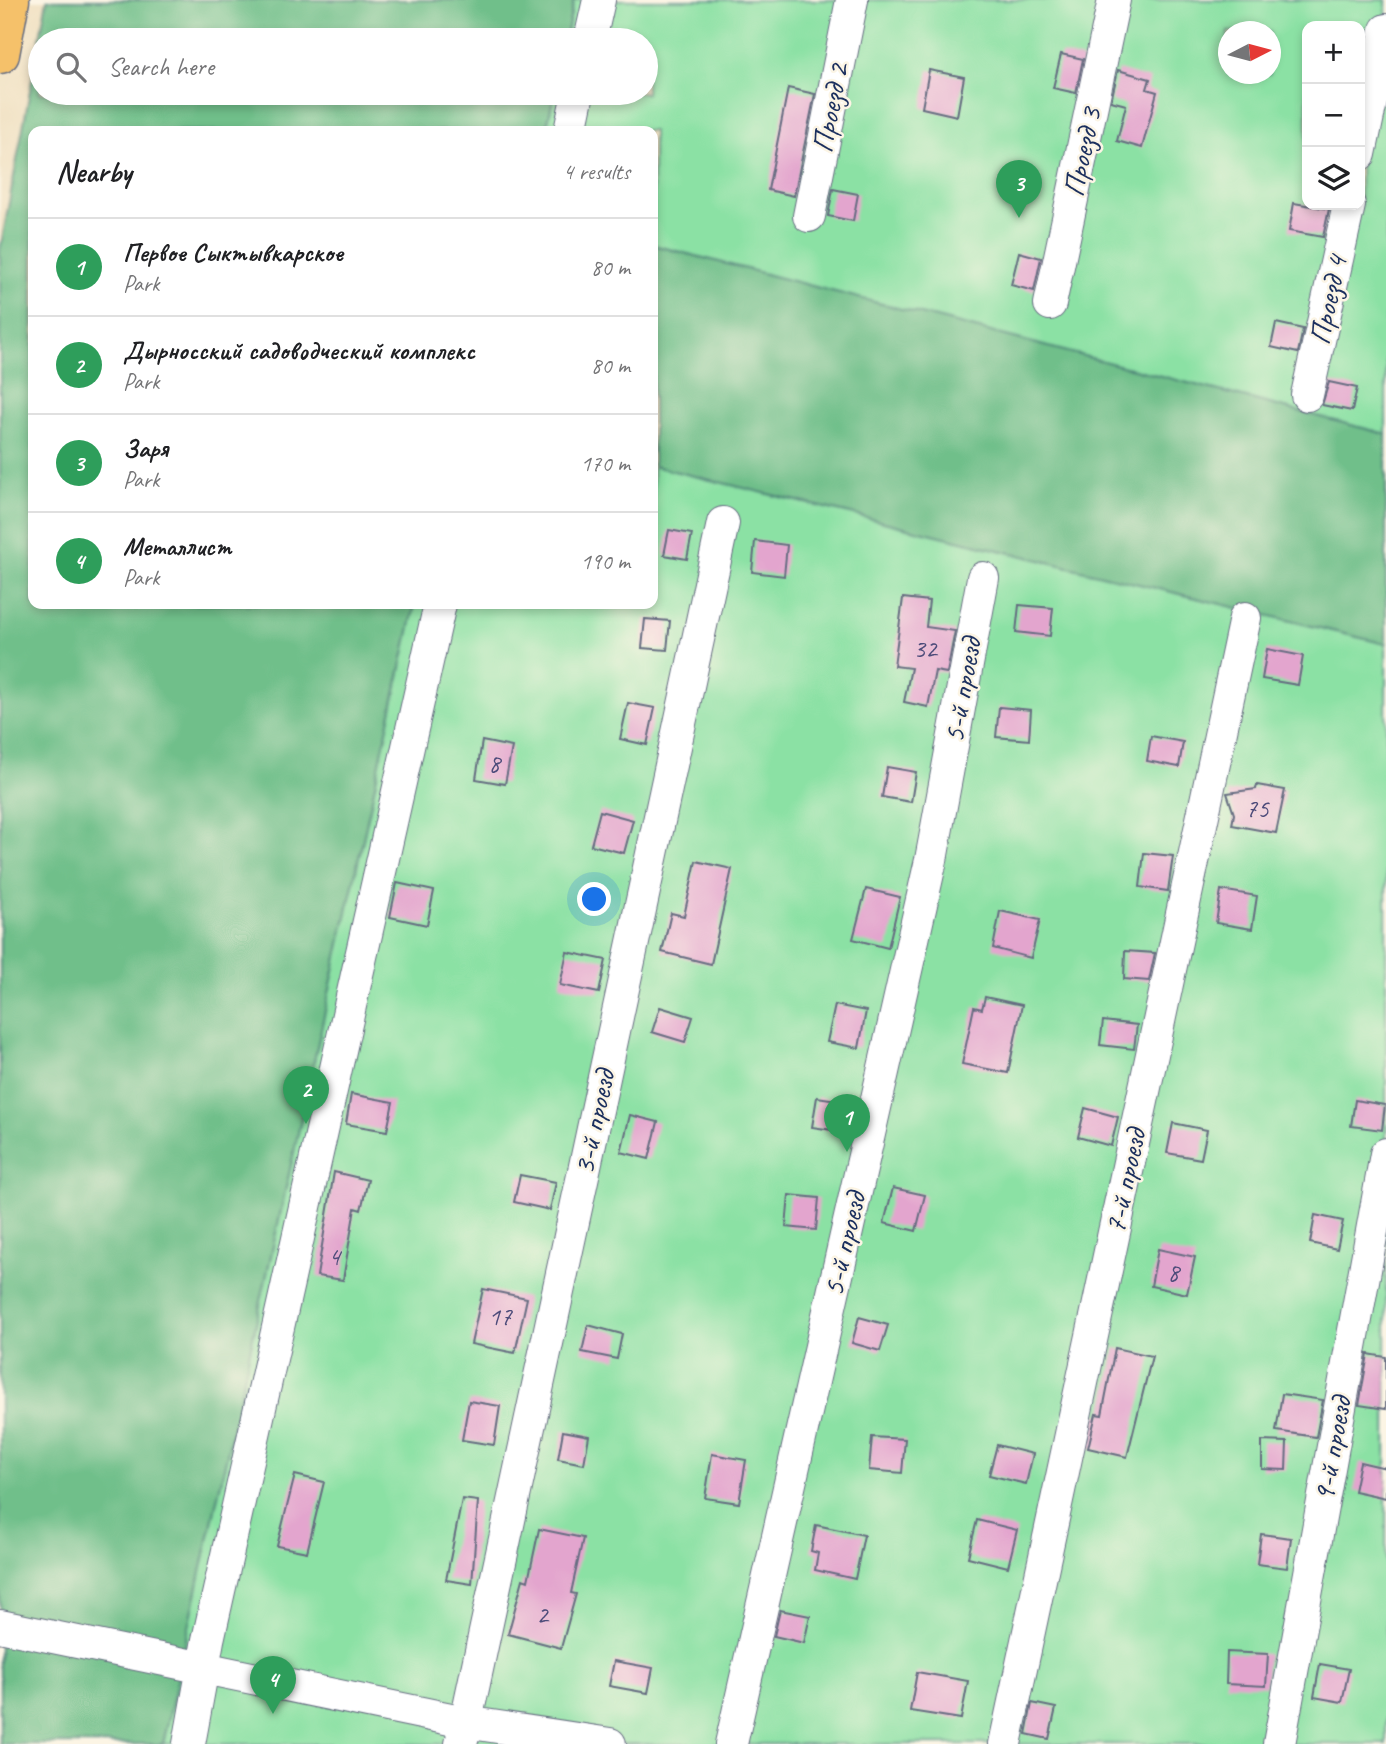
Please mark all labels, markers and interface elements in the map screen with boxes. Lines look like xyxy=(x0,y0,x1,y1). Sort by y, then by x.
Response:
north arrow xyxy=(1218,21,1281,84)
map controls xyxy=(1302,21,1365,210)
button: + xyxy=(1302,21,1365,84)
search box xyxy=(28,28,658,105)
icon: search xyxy=(52,48,90,86)
text: Search here xyxy=(108,50,214,83)
street label: Проезд 2 xyxy=(803,58,858,156)
button: − xyxy=(1302,84,1365,147)
street label: Проезд 3 xyxy=(1054,102,1110,200)
button: layers xyxy=(1302,147,1365,210)
text: Nearby xyxy=(56,153,132,191)
text: 4 results xyxy=(563,157,630,186)
pin: 3 xyxy=(996,160,1042,218)
text: Первое Сыктывкарское xyxy=(123,236,343,269)
street label: Проезд 4 xyxy=(1300,250,1356,348)
text: 1 xyxy=(74,253,84,282)
text: 80 m xyxy=(591,253,630,282)
text: Park xyxy=(123,269,159,298)
text: Дырносский садоводческий комплекс xyxy=(123,334,475,367)
text: 2 xyxy=(74,351,84,380)
text: 80 m xyxy=(591,351,630,380)
text: Park xyxy=(123,367,159,396)
text: Заря xyxy=(123,432,168,465)
text: 3 xyxy=(74,449,84,478)
text: 170 m xyxy=(581,449,630,478)
text: Park xyxy=(123,465,159,494)
text: Металлист xyxy=(123,530,231,563)
text: 4 xyxy=(74,547,84,576)
text: 190 m xyxy=(581,547,630,576)
text: Park xyxy=(123,563,159,592)
house number: 32 xyxy=(913,632,939,665)
street label: 5-й проезд xyxy=(934,632,990,745)
house number: 8 xyxy=(488,747,502,780)
house number: 75 xyxy=(1245,792,1270,825)
your location xyxy=(577,882,611,916)
street label: 3-й проезд xyxy=(564,1064,624,1178)
pin: 2 xyxy=(283,1066,329,1124)
pin: 1 xyxy=(824,1094,870,1152)
street label: 7-й проезд xyxy=(1095,1123,1155,1237)
street label: 5-й проезд xyxy=(814,1186,875,1300)
house number: 4 xyxy=(328,1240,342,1273)
house number: 8 xyxy=(1167,1256,1181,1289)
house number: 17 xyxy=(488,1300,513,1333)
street label: 9-й проезд xyxy=(1304,1391,1360,1504)
house number: 2 xyxy=(536,1598,550,1631)
pin: 4 xyxy=(250,1656,296,1714)

